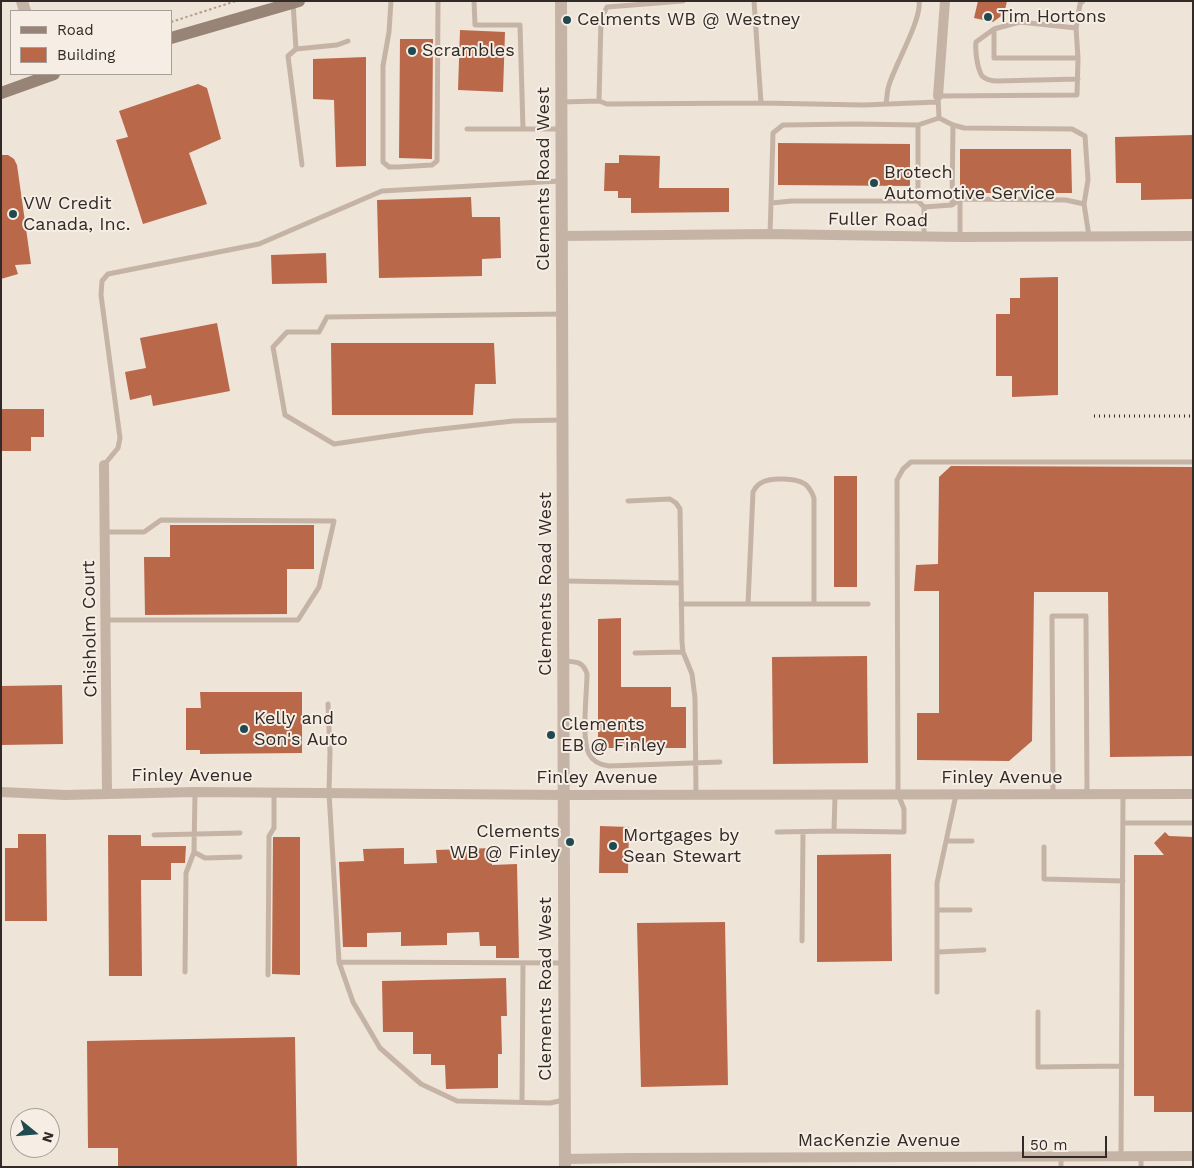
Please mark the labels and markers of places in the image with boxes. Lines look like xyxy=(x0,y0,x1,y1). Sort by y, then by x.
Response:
place label: Tim Hortons xyxy=(998,6,1106,28)
place label: Celments WB @ Westney xyxy=(577,9,800,31)
marker: Tim Hortons xyxy=(982,11,994,23)
marker: Celments WB @ Westney xyxy=(561,14,573,26)
place label: Scrambles xyxy=(422,40,515,62)
marker: Scrambles xyxy=(406,45,418,57)
place label: Brotech Automotive Service xyxy=(884,162,1055,204)
marker: Brotech Automotive Service xyxy=(868,177,880,189)
place label: VW Credit Canada, Inc. xyxy=(23,193,131,235)
marker: VW Credit Canada, Inc. xyxy=(7,208,19,220)
place label: Kelly and Son's Auto xyxy=(254,708,348,751)
place label: Clements EB @ Finley xyxy=(561,714,665,756)
marker: Kelly and Son's Auto xyxy=(238,723,250,735)
marker: Clements EB @ Finley xyxy=(545,729,557,741)
place label: Clements WB @ Finley xyxy=(450,821,560,864)
place label: Mortgages by Sean Stewart xyxy=(623,825,741,868)
marker: Clements WB @ Finley xyxy=(564,836,576,848)
marker: Mortgages by Sean Stewart xyxy=(607,840,619,852)

